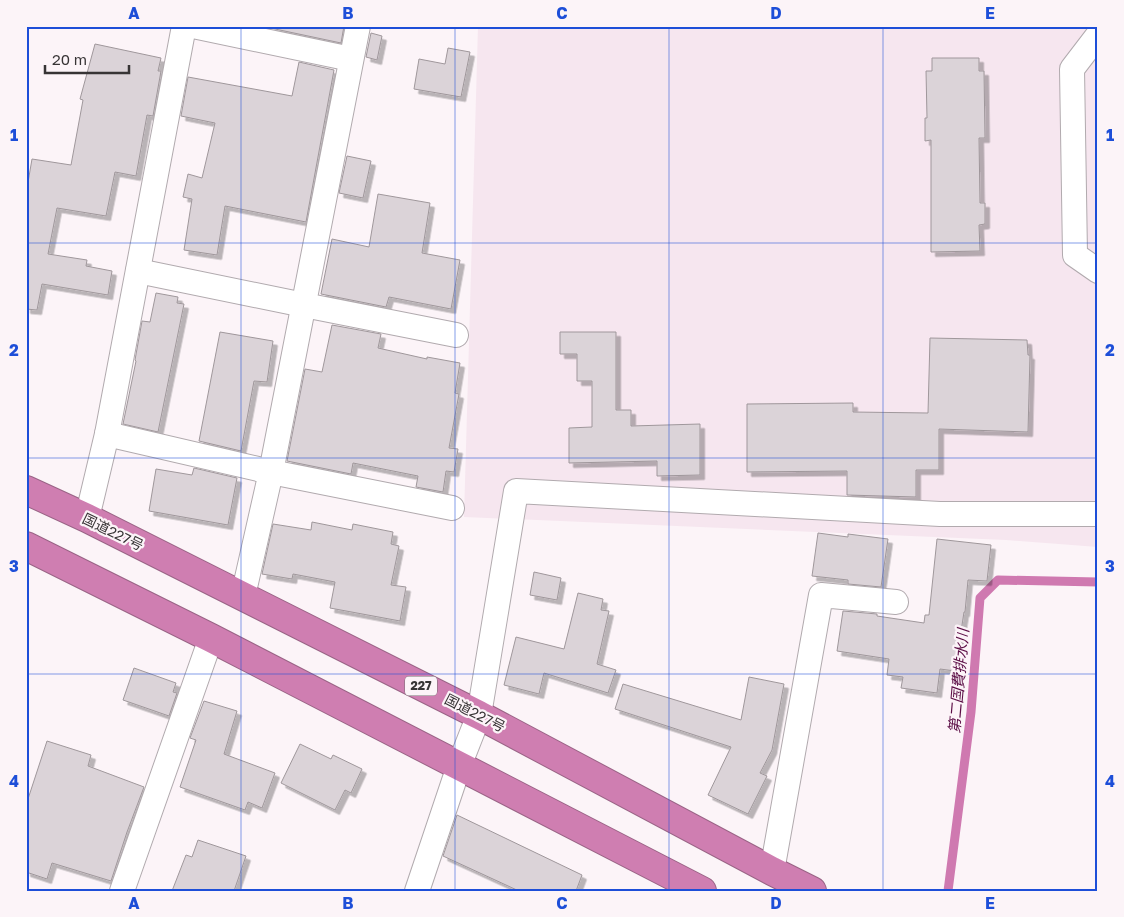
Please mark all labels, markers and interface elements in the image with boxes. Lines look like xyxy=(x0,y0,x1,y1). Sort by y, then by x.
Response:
text: A xyxy=(128,3,140,23)
text: B xyxy=(342,3,354,23)
text: C xyxy=(556,3,568,23)
text: D xyxy=(770,3,782,23)
text: E xyxy=(985,3,995,23)
scale bar xyxy=(45,42,129,74)
text: 20 m xyxy=(52,50,87,68)
text: 1 xyxy=(10,125,18,145)
text: 1 xyxy=(1106,125,1114,145)
text: 2 xyxy=(9,340,19,360)
text: 2 xyxy=(1105,340,1115,360)
street label: 国道227号 xyxy=(80,510,146,554)
text: 3 xyxy=(9,556,19,576)
text: 3 xyxy=(1105,556,1115,576)
water label: 第二国費排水川 xyxy=(944,626,972,734)
road number: 227 xyxy=(405,676,437,696)
street label: 国道227号 xyxy=(442,690,508,735)
text: 4 xyxy=(9,771,19,791)
text: 4 xyxy=(1105,771,1115,791)
text: A xyxy=(128,893,140,913)
text: B xyxy=(342,893,354,913)
text: C xyxy=(556,893,568,913)
text: D xyxy=(770,893,782,913)
text: E xyxy=(985,893,995,913)

